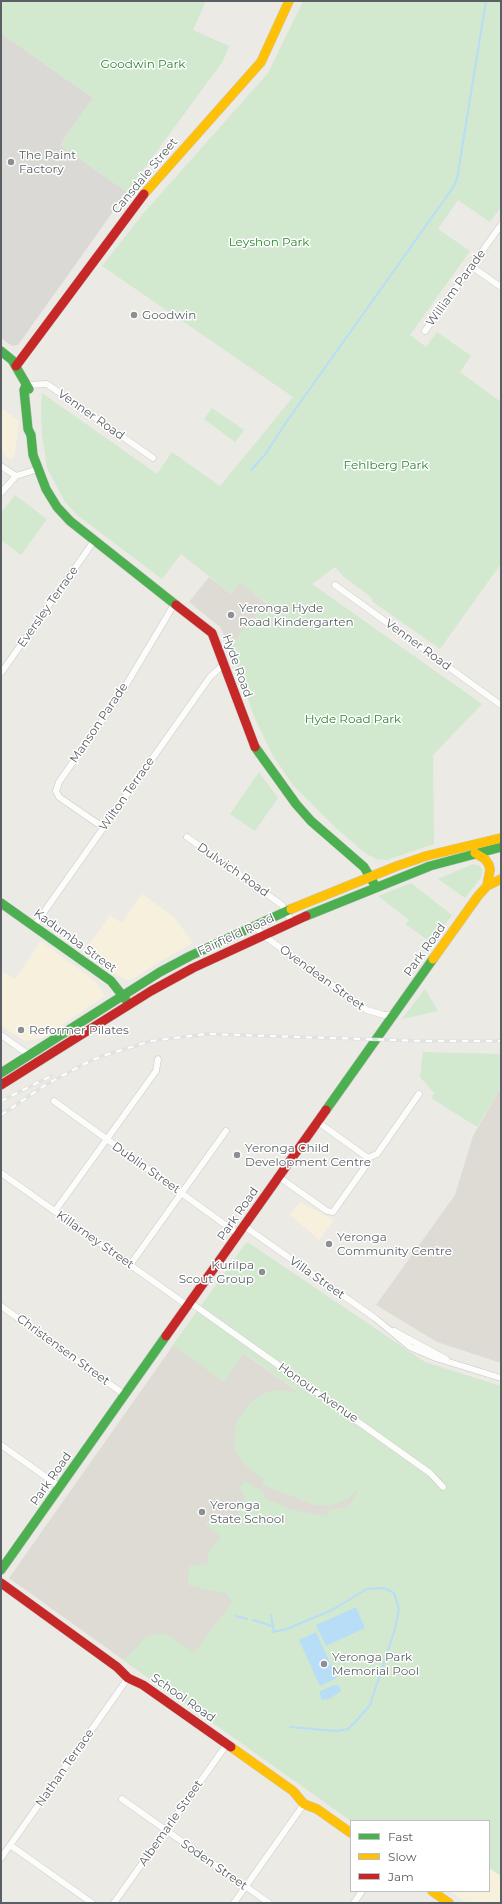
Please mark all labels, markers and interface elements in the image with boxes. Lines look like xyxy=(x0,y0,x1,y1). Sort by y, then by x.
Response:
park label: Goodwin Park xyxy=(101,57,185,71)
street label: Cansdale Street xyxy=(109,135,181,217)
place label: The Paint Factory xyxy=(19,148,76,176)
marker: The Paint Factory xyxy=(6,157,16,167)
park label: Leyshon Park xyxy=(229,235,309,249)
street label: William Parade xyxy=(423,247,489,329)
place label: Goodwin xyxy=(142,308,196,322)
marker: Goodwin xyxy=(129,310,139,320)
street label: Venner Road xyxy=(55,387,127,443)
park label: Fehlberg Park xyxy=(344,458,428,472)
street label: Eversley Terrace xyxy=(15,564,81,650)
place label: Yeronga Hyde Road Kindergarten xyxy=(239,601,354,629)
marker: Yeronga Hyde Road Kindergarten xyxy=(226,610,236,620)
street label: Venner Road xyxy=(382,616,454,674)
street label: Hyde Road xyxy=(219,633,255,699)
street label: Manson Parade xyxy=(67,680,131,766)
park label: Hyde Road Park xyxy=(305,712,401,726)
street label: Wilton Terrace xyxy=(96,754,158,834)
street label: Dulwich Road xyxy=(194,840,272,900)
street label: Kadumba Street xyxy=(31,906,119,976)
street label: Fairfield Road xyxy=(195,911,277,959)
street label: Park Road xyxy=(401,921,449,979)
street label: Ovendean Street xyxy=(277,942,367,1014)
place label: Reformer Pilates xyxy=(29,1023,129,1037)
marker: Reformer Pilates xyxy=(16,1025,26,1035)
street label: Dublin Street xyxy=(109,1139,183,1197)
place label: Yeronga Child Development Centre xyxy=(245,1141,371,1169)
marker: Yeronga Child Development Centre xyxy=(232,1150,242,1160)
street label: Park Road xyxy=(214,1185,262,1243)
street label: Killarney Street xyxy=(54,1208,136,1272)
place label: Yeronga Community Centre xyxy=(337,1230,452,1258)
marker: Yeronga Community Centre xyxy=(324,1239,334,1249)
street label: Villa Street xyxy=(287,1254,347,1302)
place label: Kurilpa Scout Group xyxy=(179,1258,254,1286)
marker: Kurilpa Scout Group xyxy=(257,1267,267,1277)
street label: Christensen Street xyxy=(14,1312,112,1388)
street label: Honour Avenue xyxy=(275,1360,361,1426)
street label: Park Road xyxy=(27,1450,75,1508)
place label: Yeronga State School xyxy=(210,1498,285,1526)
marker: Yeronga State School xyxy=(197,1507,207,1517)
place label: Yeronga Park Memorial Pool xyxy=(332,1650,419,1678)
marker: Yeronga Park Memorial Pool xyxy=(319,1659,329,1669)
street label: School Road xyxy=(148,1671,218,1725)
street label: Nathan Terrace xyxy=(33,1726,97,1810)
street label: Albemarle Street xyxy=(136,1777,206,1869)
legend xyxy=(350,1820,490,1892)
text: Fast xyxy=(388,1829,413,1844)
street label: Soden Street xyxy=(178,1837,250,1893)
text: Slow xyxy=(388,1849,417,1864)
text: Jam xyxy=(388,1869,414,1884)

